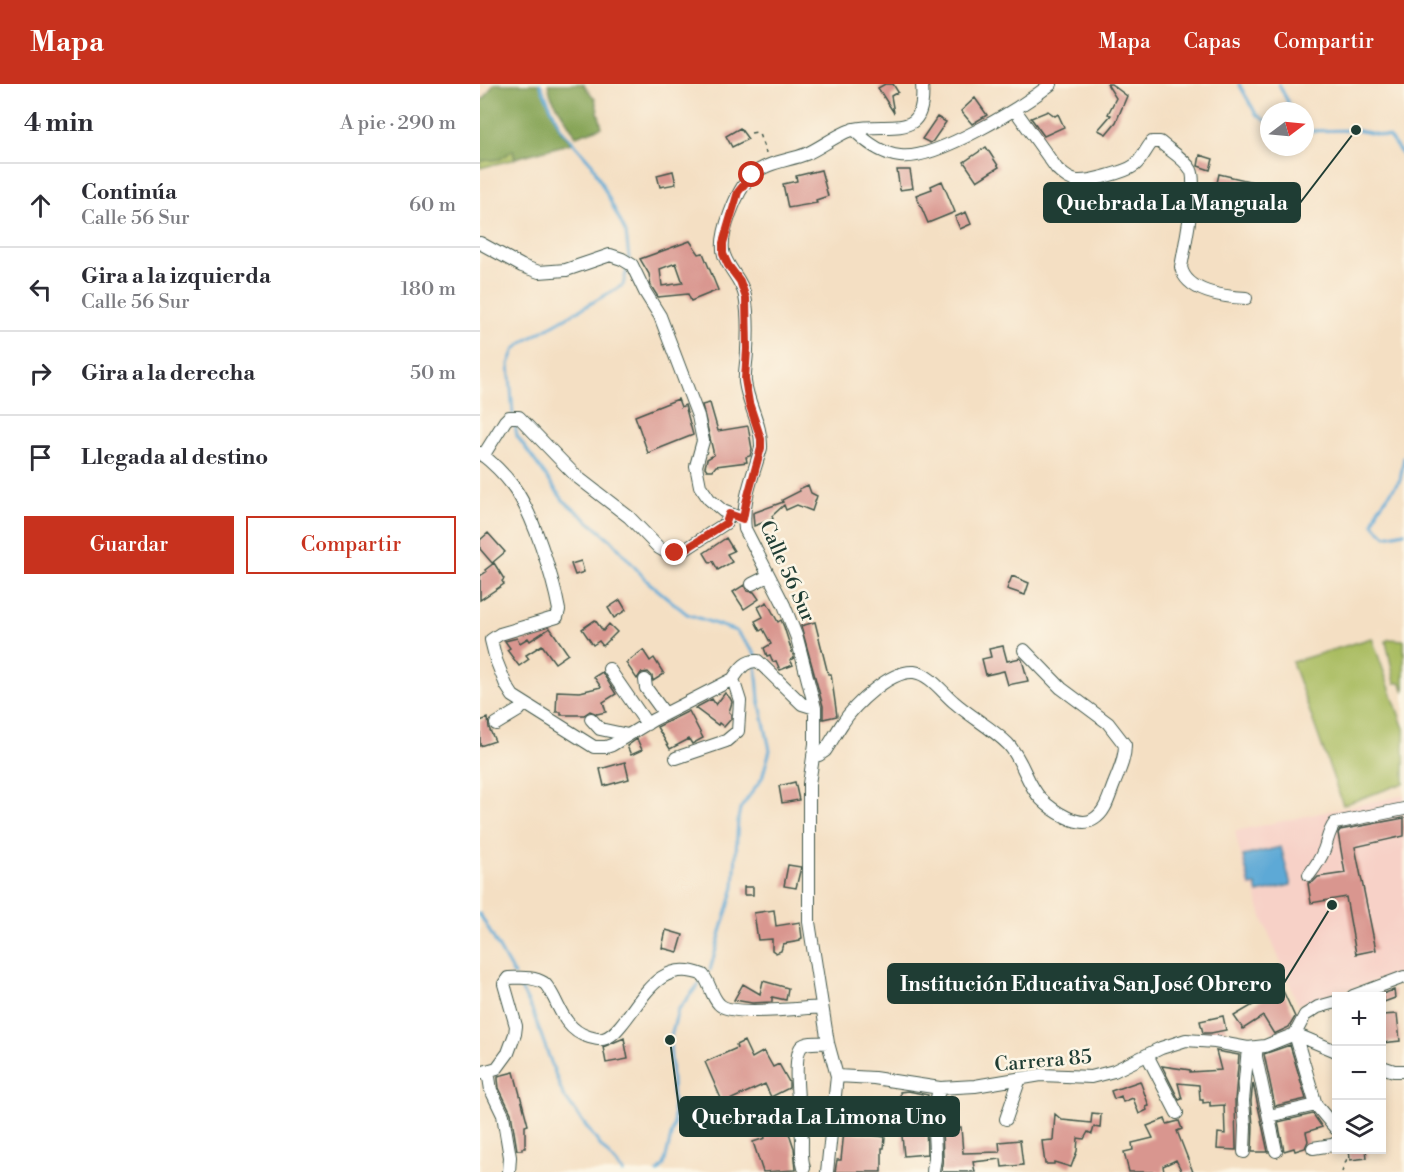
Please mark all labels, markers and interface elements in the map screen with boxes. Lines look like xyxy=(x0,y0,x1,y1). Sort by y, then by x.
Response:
text: Mapa xyxy=(30,25,104,60)
text: Mapa xyxy=(1099,29,1151,55)
text: Capas xyxy=(1184,29,1241,55)
text: Compartir xyxy=(1274,29,1374,55)
north arrow xyxy=(1260,102,1314,156)
text: 4 min xyxy=(24,107,94,139)
text: A pie · 290 m xyxy=(340,111,456,136)
route start xyxy=(738,161,764,187)
text: Continúa xyxy=(81,179,177,206)
callout: Quebrada La Manguala xyxy=(1044,183,1300,222)
icon: ahead xyxy=(24,189,57,222)
text: Quebrada La Manguala xyxy=(1056,191,1288,217)
text: 60 m xyxy=(409,193,456,218)
text: Calle 56 Sur xyxy=(81,206,190,231)
text: Gira a la izquierda xyxy=(81,263,271,290)
icon: left xyxy=(24,273,57,306)
text: 180 m xyxy=(401,277,456,302)
text: Calle 56 Sur xyxy=(81,290,190,315)
icon: right xyxy=(24,357,57,390)
text: Gira a la derecha xyxy=(81,360,255,387)
text: 50 m xyxy=(410,361,456,386)
icon: arrive xyxy=(24,441,57,474)
text: Llegada al destino xyxy=(81,444,268,471)
button: Guardar xyxy=(24,516,234,574)
button: Compartir xyxy=(246,516,456,574)
street label: Calle 56 Sur xyxy=(753,517,820,627)
route end xyxy=(661,539,687,565)
callout: Institución Educativa San José Obrero xyxy=(888,964,1284,1003)
text: Institución Educativa San José Obrero xyxy=(900,972,1272,998)
map controls xyxy=(1332,992,1386,1154)
button: + xyxy=(1332,992,1386,1046)
street label: Carrera 85 xyxy=(993,1045,1093,1078)
button: − xyxy=(1332,1046,1386,1100)
callout: Quebrada La Limona Uno xyxy=(680,1097,959,1136)
button: layers xyxy=(1332,1100,1386,1154)
text: Quebrada La Limona Uno xyxy=(691,1105,947,1131)

